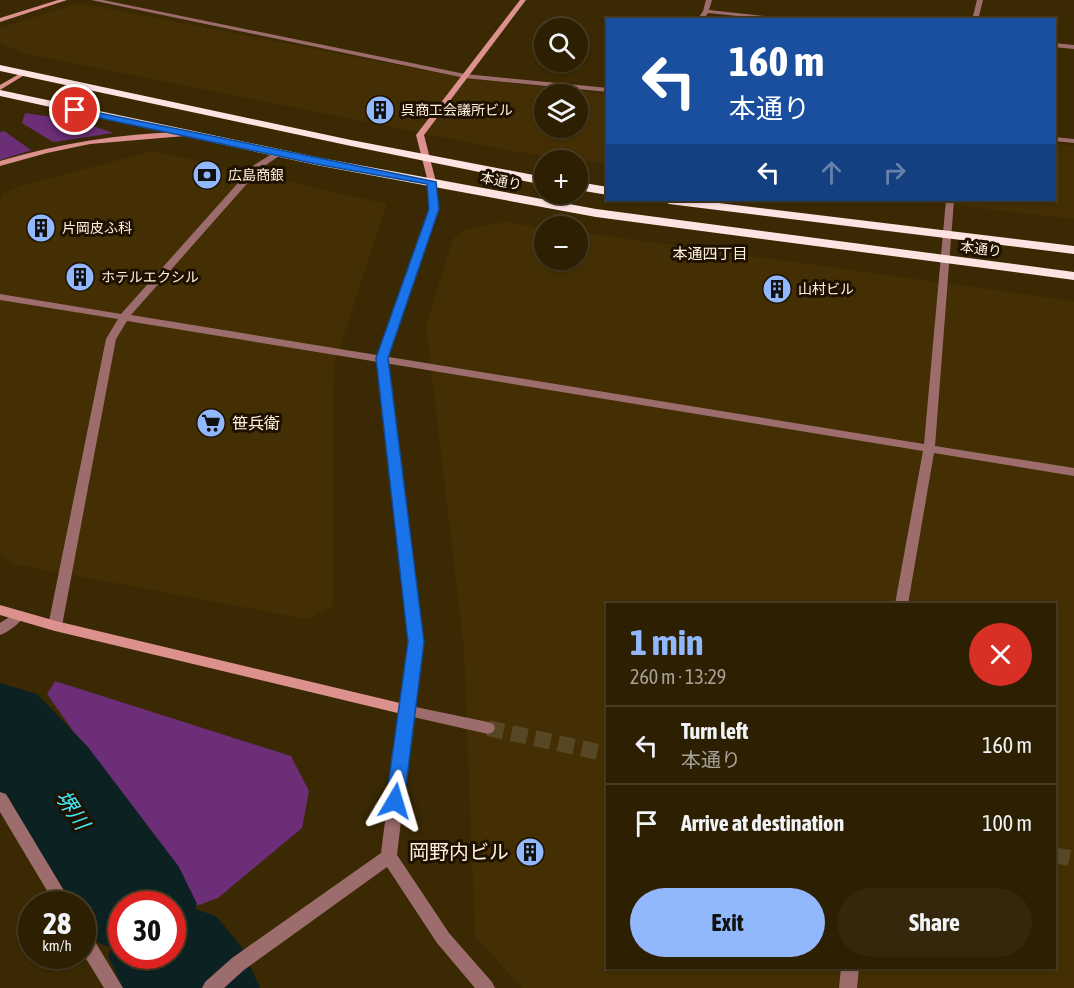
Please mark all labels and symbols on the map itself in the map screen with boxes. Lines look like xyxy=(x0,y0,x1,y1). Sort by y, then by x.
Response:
pin xyxy=(49,84,100,135)
building icon: 呉商工会議所ビル xyxy=(364,94,396,126)
place label: 呉商工会議所ビル xyxy=(401,102,513,118)
bank icon: 広島商銀 xyxy=(191,159,223,191)
place label: 広島商銀 xyxy=(228,167,284,183)
street label: 本通り xyxy=(479,169,523,193)
building icon: 片岡皮ふ科 xyxy=(25,212,57,244)
place label: 片岡皮ふ科 xyxy=(62,220,132,236)
street label: 本通り xyxy=(959,239,1003,259)
district label: 本通四丁目 xyxy=(672,245,748,262)
building icon: ホテルエクシル xyxy=(64,261,96,293)
place label: ホテルエクシル xyxy=(101,269,199,285)
building icon: 山村ビル xyxy=(761,273,793,305)
place label: 山村ビル xyxy=(798,281,854,297)
supermarket icon: 笹兵衛 xyxy=(195,407,227,439)
place label: 笹兵衛 xyxy=(232,414,280,432)
position arrow xyxy=(363,769,427,833)
water label: 堺川 xyxy=(51,785,96,835)
building icon: 岡野内ビル xyxy=(514,836,546,868)
place label: 岡野内ビル xyxy=(409,840,509,863)
speed limit sign: 30 xyxy=(108,891,186,969)

